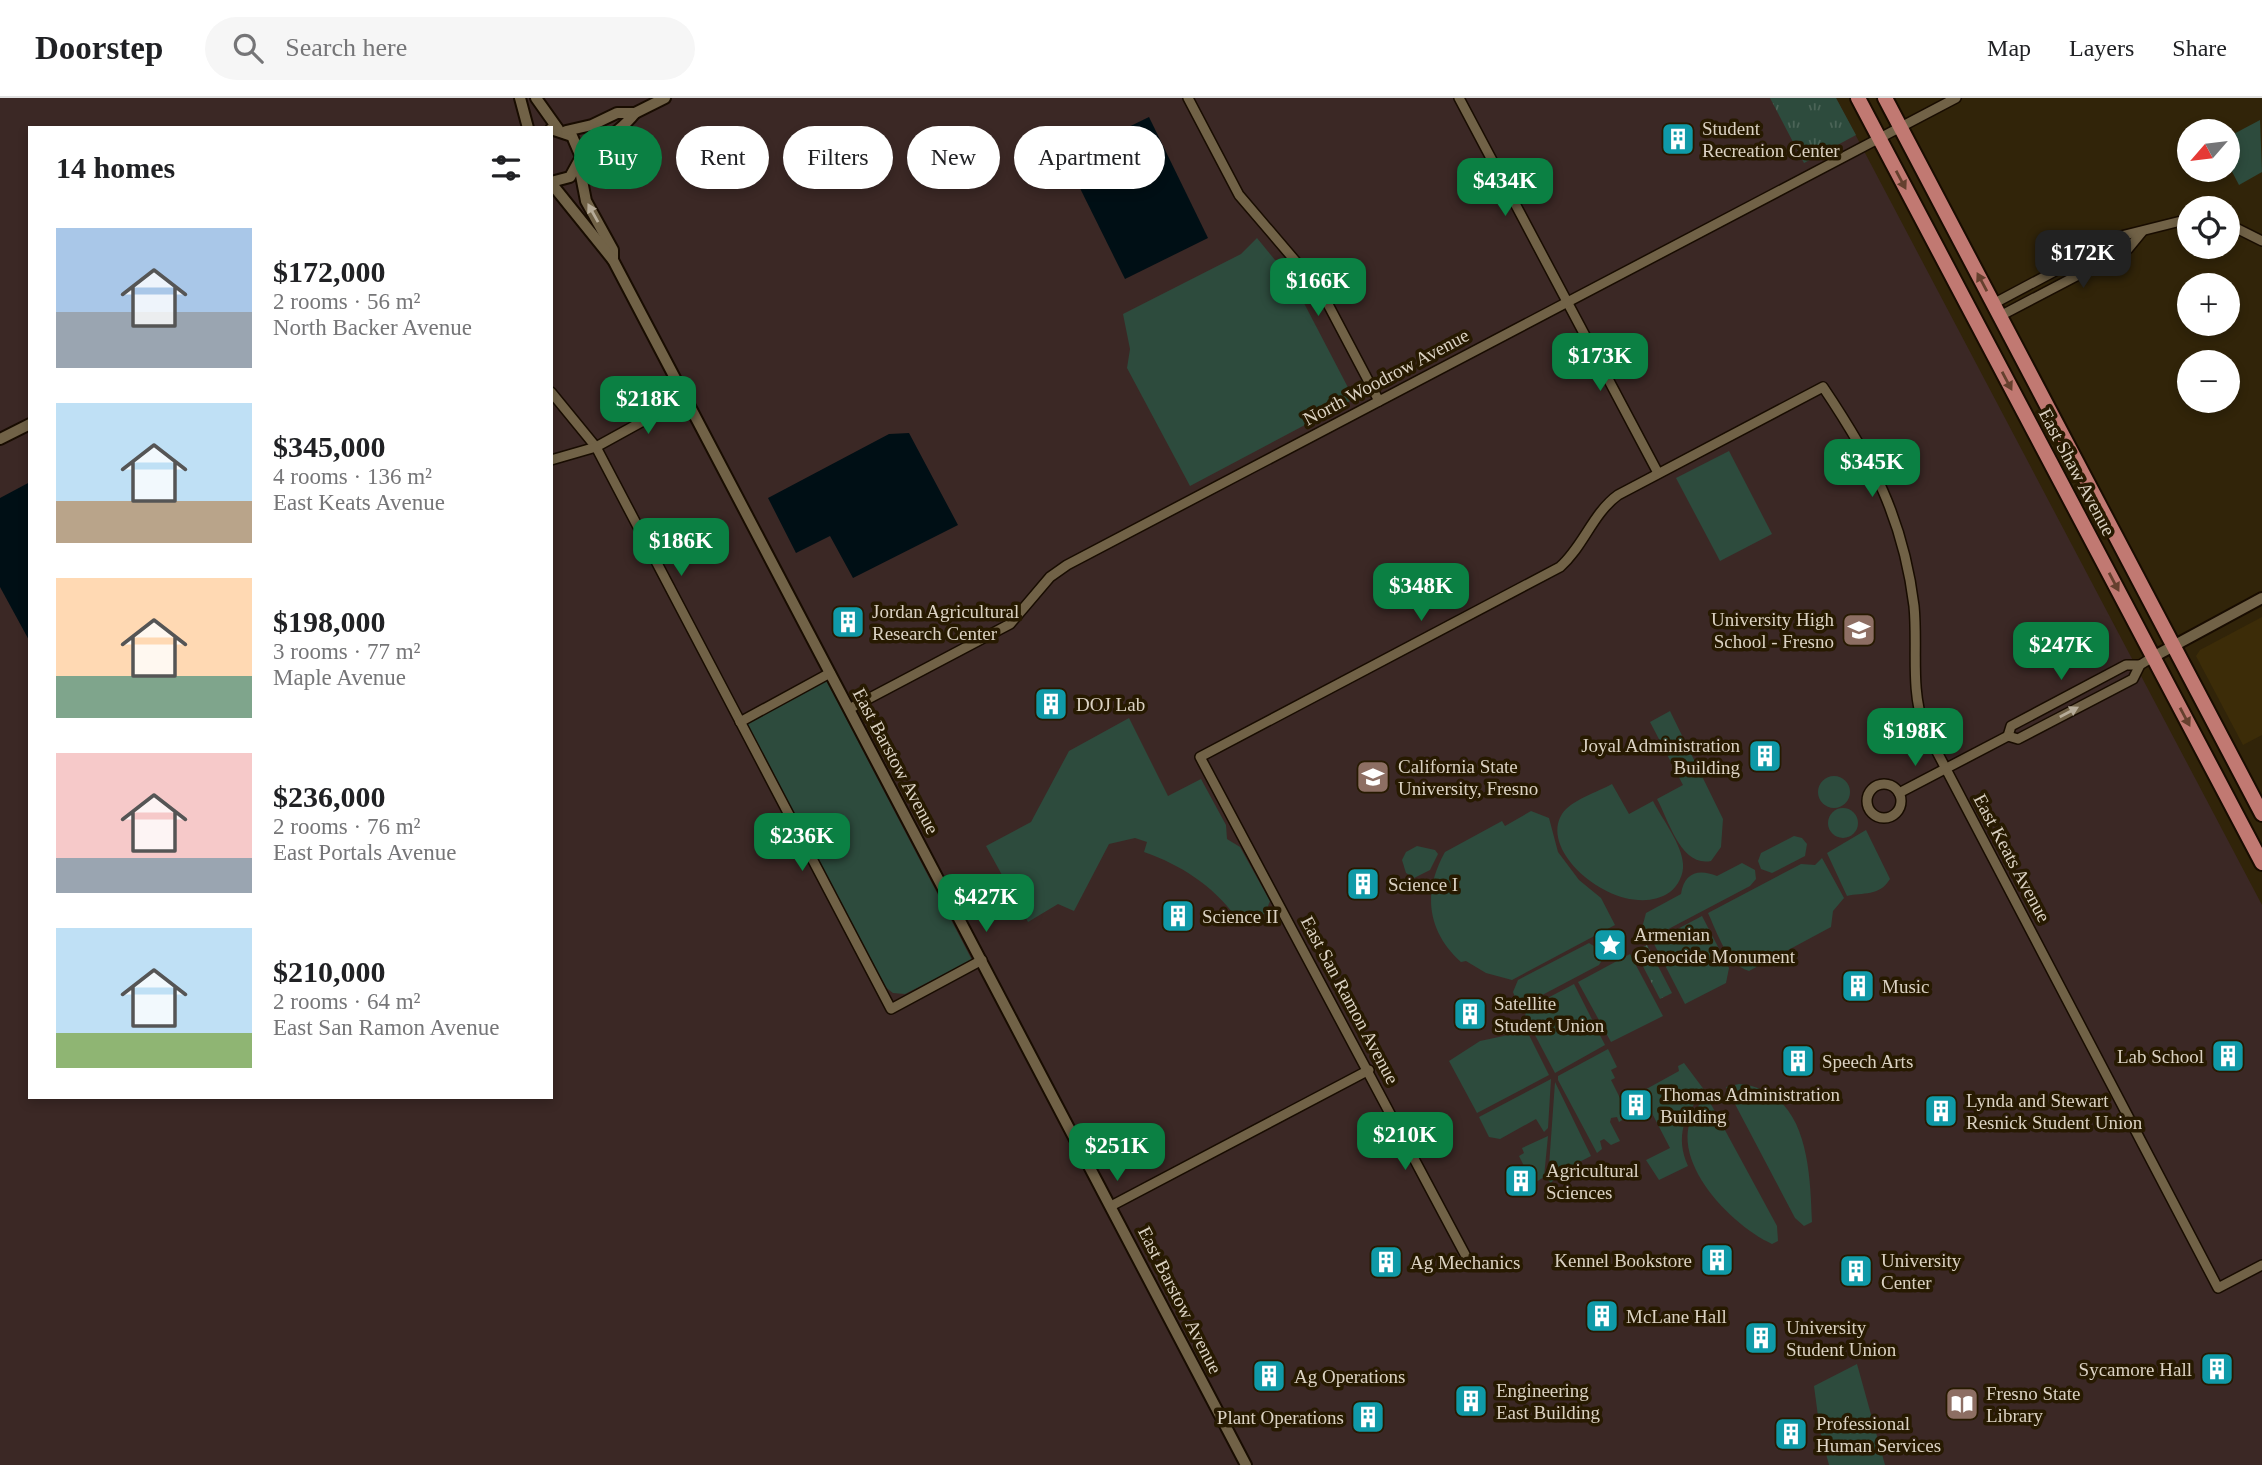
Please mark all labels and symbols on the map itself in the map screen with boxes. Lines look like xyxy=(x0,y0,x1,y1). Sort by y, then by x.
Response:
place label: Student Recreation Center xyxy=(1702,118,1840,161)
north arrow xyxy=(2177,119,2240,182)
building icon: Student Recreation Center xyxy=(1659,120,1697,158)
pin: $434K xyxy=(1456,158,1554,218)
one-way arrow xyxy=(1895,170,1907,190)
one-way arrow xyxy=(587,204,599,223)
pin: $172K xyxy=(2034,230,2132,290)
pin: $166K xyxy=(1269,258,1367,318)
one-way arrow xyxy=(1976,272,1988,292)
street label: North Woodrow Avenue xyxy=(1300,324,1472,430)
pin: $173K xyxy=(1551,334,1649,393)
one-way arrow xyxy=(2002,371,2013,391)
pin: $218K xyxy=(599,376,697,436)
street label: East Shaw Avenue xyxy=(2035,405,2119,539)
pin: $345K xyxy=(1823,440,1921,499)
pin: $186K xyxy=(632,518,730,578)
pin: $348K xyxy=(1372,564,1470,623)
one-way arrow xyxy=(2108,572,2120,592)
place label: Jordan Agricultural Research Center xyxy=(872,601,1019,644)
building icon: Jordan Agricultural Research Center xyxy=(829,603,867,641)
place label: University High School - Fresno xyxy=(1711,609,1834,652)
school or university icon: University High School - Fresno xyxy=(1840,611,1878,649)
pin: $247K xyxy=(2012,622,2110,682)
street label: East Barstow Avenue xyxy=(849,684,943,838)
building icon: DOJ Lab xyxy=(1032,685,1070,723)
place label: DOJ Lab xyxy=(1076,694,1145,715)
one-way arrow xyxy=(2059,707,2079,718)
one-way arrow xyxy=(2179,707,2191,727)
pin: $198K xyxy=(1866,708,1964,768)
place label: Joyal Administration Building xyxy=(1581,735,1740,778)
building icon: Joyal Administration Building xyxy=(1746,737,1784,775)
place label: California State University, Fresno xyxy=(1398,756,1538,799)
school or university icon: California State University, Fresno xyxy=(1354,758,1392,796)
street label: East Keats Avenue xyxy=(1969,790,2055,926)
pin: $236K xyxy=(753,814,851,873)
building icon: Science I xyxy=(1344,865,1382,903)
pin: $427K xyxy=(937,874,1035,934)
place label: Science I xyxy=(1388,874,1458,895)
building icon: Science II xyxy=(1159,897,1197,935)
place label: Science II xyxy=(1202,906,1278,927)
street label: East San Ramon Avenue xyxy=(1297,913,1403,1087)
place label: Armenian Genocide Monument xyxy=(1634,924,1796,967)
place icon: Armenian Genocide Monument xyxy=(1591,926,1629,964)
building icon: Music xyxy=(1839,967,1877,1005)
place label: Music xyxy=(1882,976,1930,997)
place label: Satellite Student Union xyxy=(1494,993,1605,1036)
building icon: Satellite Student Union xyxy=(1451,995,1489,1033)
building icon: Lab School xyxy=(2209,1037,2247,1075)
building icon: Speech Arts xyxy=(1779,1042,1817,1080)
place label: Lab School xyxy=(2117,1046,2204,1067)
place label: Speech Arts xyxy=(1822,1051,1913,1072)
place label: Thomas Administration Building xyxy=(1660,1084,1840,1127)
building icon: Thomas Administration Building xyxy=(1617,1086,1655,1124)
place label: Lynda and Stewart Resnick Student Union xyxy=(1966,1090,2143,1133)
building icon: Lynda and Stewart Resnick Student Union xyxy=(1922,1092,1960,1130)
pin: $210K xyxy=(1356,1112,1454,1172)
pin: $251K xyxy=(1068,1124,1166,1183)
place label: Agricultural Sciences xyxy=(1546,1160,1639,1203)
building icon: Agricultural Sciences xyxy=(1502,1162,1540,1200)
street label: East Barstow Avenue xyxy=(1134,1223,1226,1377)
building icon: Kennel Bookstore xyxy=(1698,1241,1736,1279)
building icon: Ag Mechanics xyxy=(1367,1243,1405,1281)
place label: Kennel Bookstore xyxy=(1554,1250,1692,1271)
place label: University Center xyxy=(1881,1250,1962,1293)
place label: Ag Mechanics xyxy=(1410,1252,1520,1273)
building icon: University Center xyxy=(1837,1252,1875,1290)
building icon: McLane Hall xyxy=(1583,1297,1621,1335)
place label: McLane Hall xyxy=(1626,1306,1727,1327)
place label: University Student Union xyxy=(1786,1317,1897,1360)
building icon: University Student Union xyxy=(1742,1319,1780,1357)
building icon: Sycamore Hall xyxy=(2198,1350,2236,1388)
building icon: Ag Operations xyxy=(1250,1357,1288,1395)
place label: Sycamore Hall xyxy=(2079,1359,2192,1380)
place label: Ag Operations xyxy=(1294,1366,1405,1387)
place label: Engineering East Building xyxy=(1496,1380,1600,1423)
building icon: Engineering East Building xyxy=(1452,1382,1490,1420)
place label: Fresno State Library xyxy=(1986,1383,2080,1426)
library icon: Fresno State Library xyxy=(1943,1385,1981,1423)
building icon: Plant Operations xyxy=(1349,1398,1387,1436)
place label: Plant Operations xyxy=(1217,1407,1344,1428)
place label: Professional Human Services xyxy=(1816,1413,1941,1456)
building icon: Professional Human Services xyxy=(1772,1415,1810,1453)

